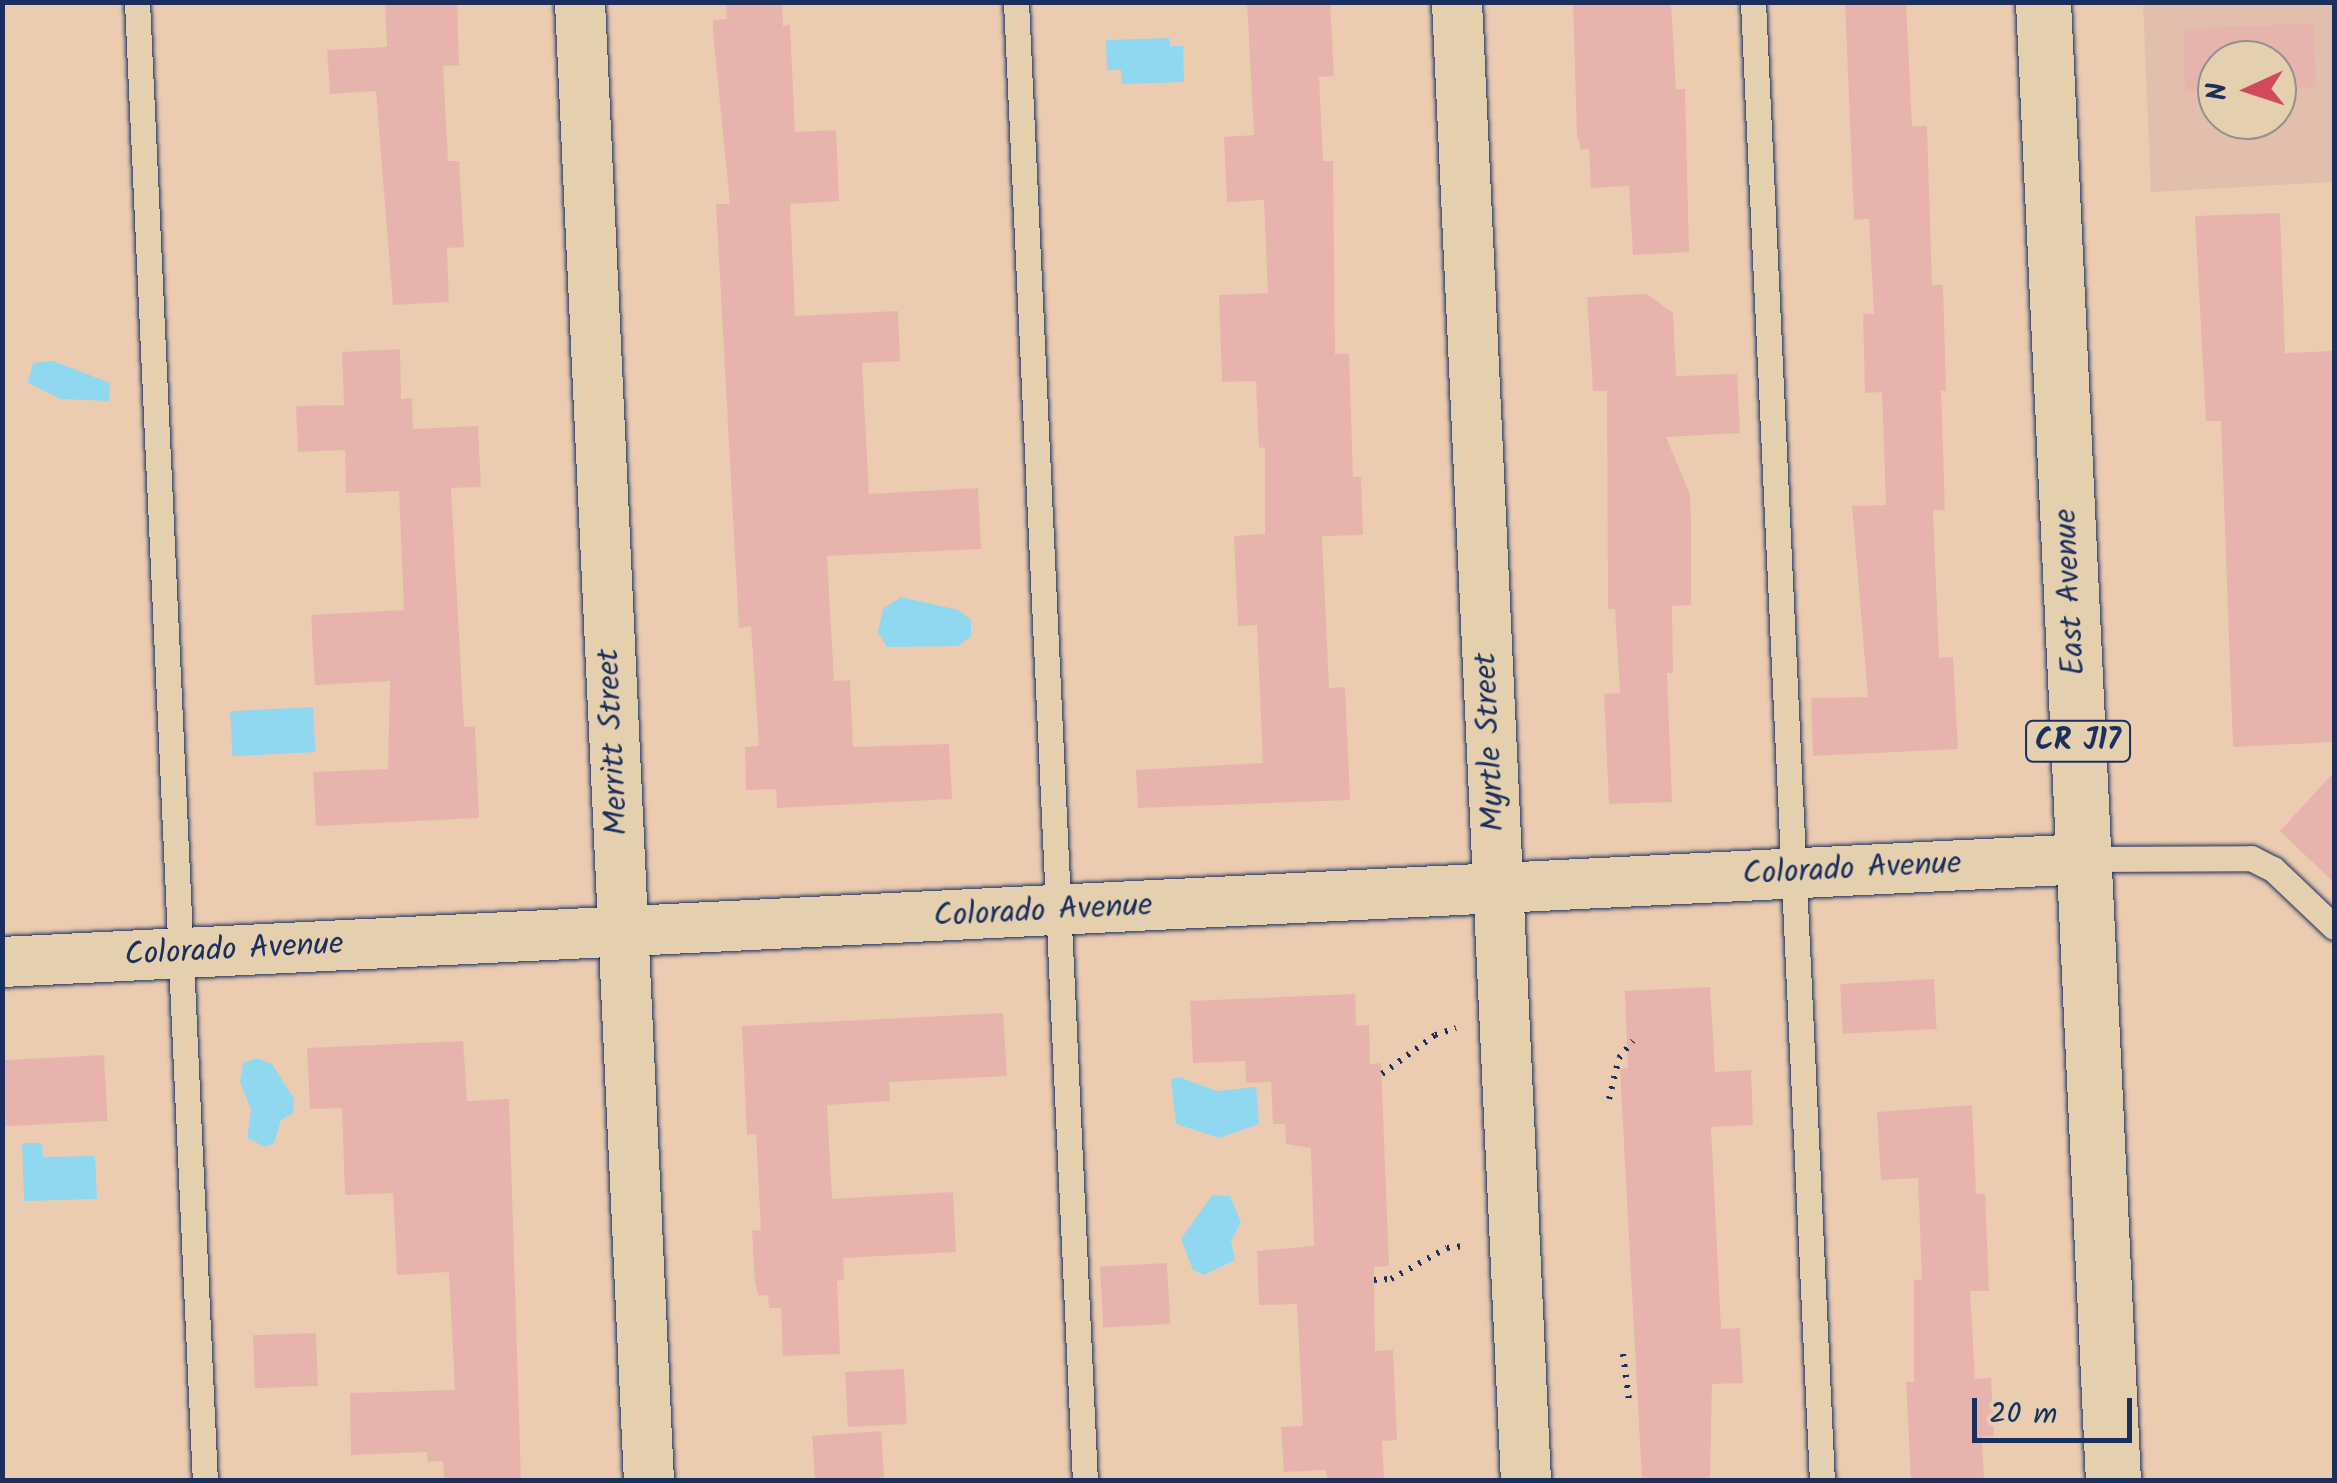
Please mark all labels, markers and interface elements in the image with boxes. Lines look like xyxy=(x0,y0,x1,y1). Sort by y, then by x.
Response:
north arrow xyxy=(2197,40,2297,140)
text: N xyxy=(2196,81,2241,102)
street label: East Avenue xyxy=(2047,508,2095,676)
street label: Merritt Street xyxy=(590,648,638,836)
street label: Myrtle Street xyxy=(1467,651,1515,833)
road number: CR J17 xyxy=(2023,716,2133,766)
street label: Colorado Avenue xyxy=(1742,845,1962,895)
street label: Colorado Avenue xyxy=(933,887,1153,937)
street label: Colorado Avenue xyxy=(124,926,344,976)
scale bar xyxy=(1977,1378,2137,1440)
text: 20 m xyxy=(1989,1391,2057,1439)

